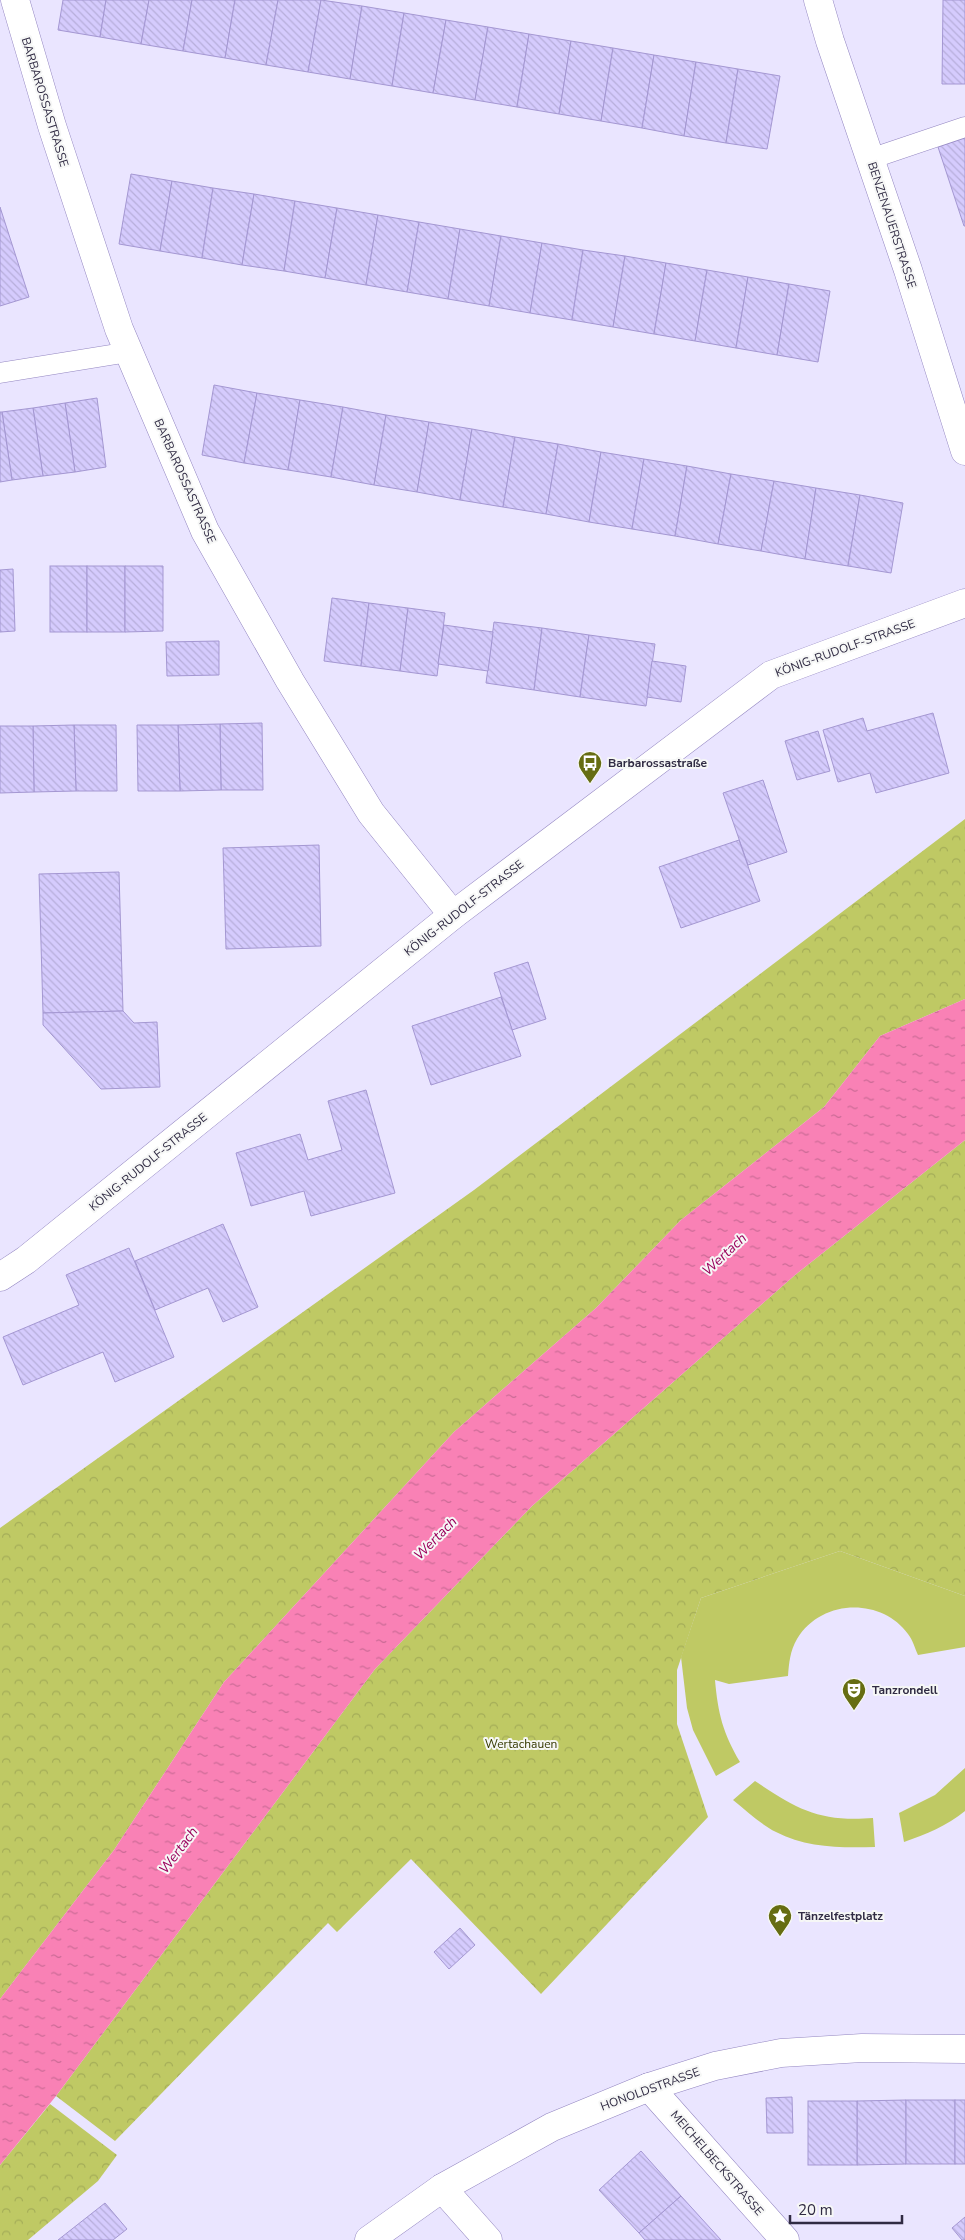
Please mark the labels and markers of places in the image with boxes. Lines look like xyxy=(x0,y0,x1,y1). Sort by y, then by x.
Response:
bus stop icon: Barbarossastraße xyxy=(577,750,603,784)
place label: Barbarossastraße xyxy=(608,755,708,771)
theatre icon: Tanzrondell xyxy=(841,1677,867,1711)
place label: Tanzrondell xyxy=(872,1682,938,1698)
place icon: Tänzelfestplatz xyxy=(767,1903,793,1937)
place label: Tänzelfestplatz xyxy=(798,1908,883,1924)

